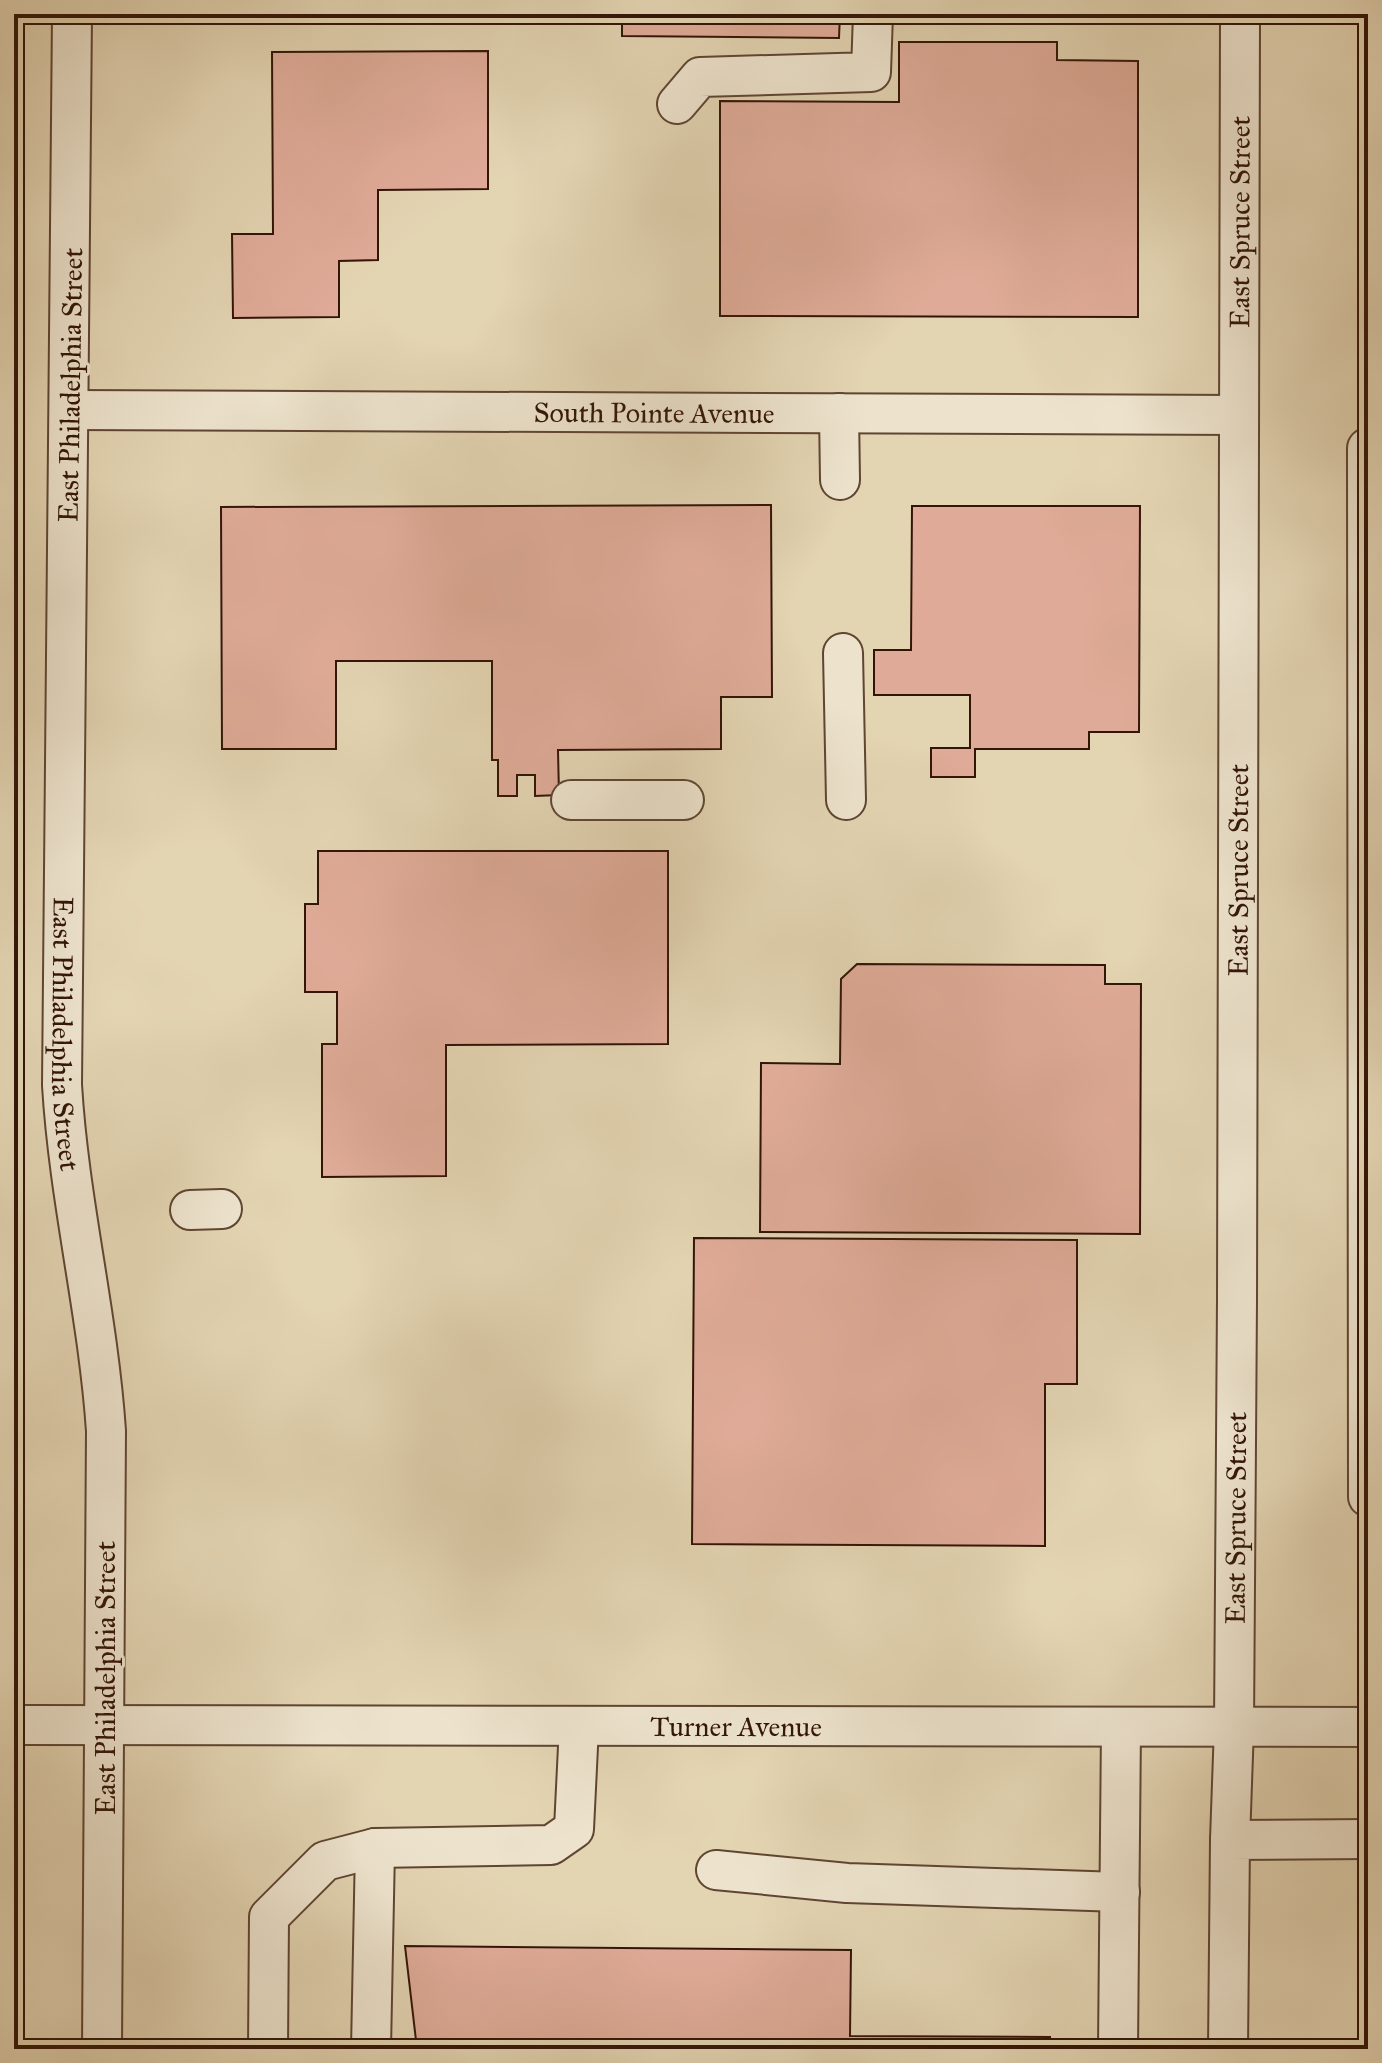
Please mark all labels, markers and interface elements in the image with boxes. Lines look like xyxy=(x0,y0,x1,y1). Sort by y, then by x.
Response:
street label: East Spruce Street xyxy=(1222,116,1258,329)
street label: East Philadelphia Street xyxy=(51,247,90,523)
street label: South Pointe Avenue xyxy=(533,395,775,431)
street label: East Spruce Street xyxy=(1221,764,1256,977)
street label: East Philadelphia Street xyxy=(44,896,87,1173)
street label: East Spruce Street xyxy=(1218,1411,1254,1625)
street label: East Philadelphia Street xyxy=(88,1541,123,1815)
street label: Turner Avenue xyxy=(650,1709,822,1744)

